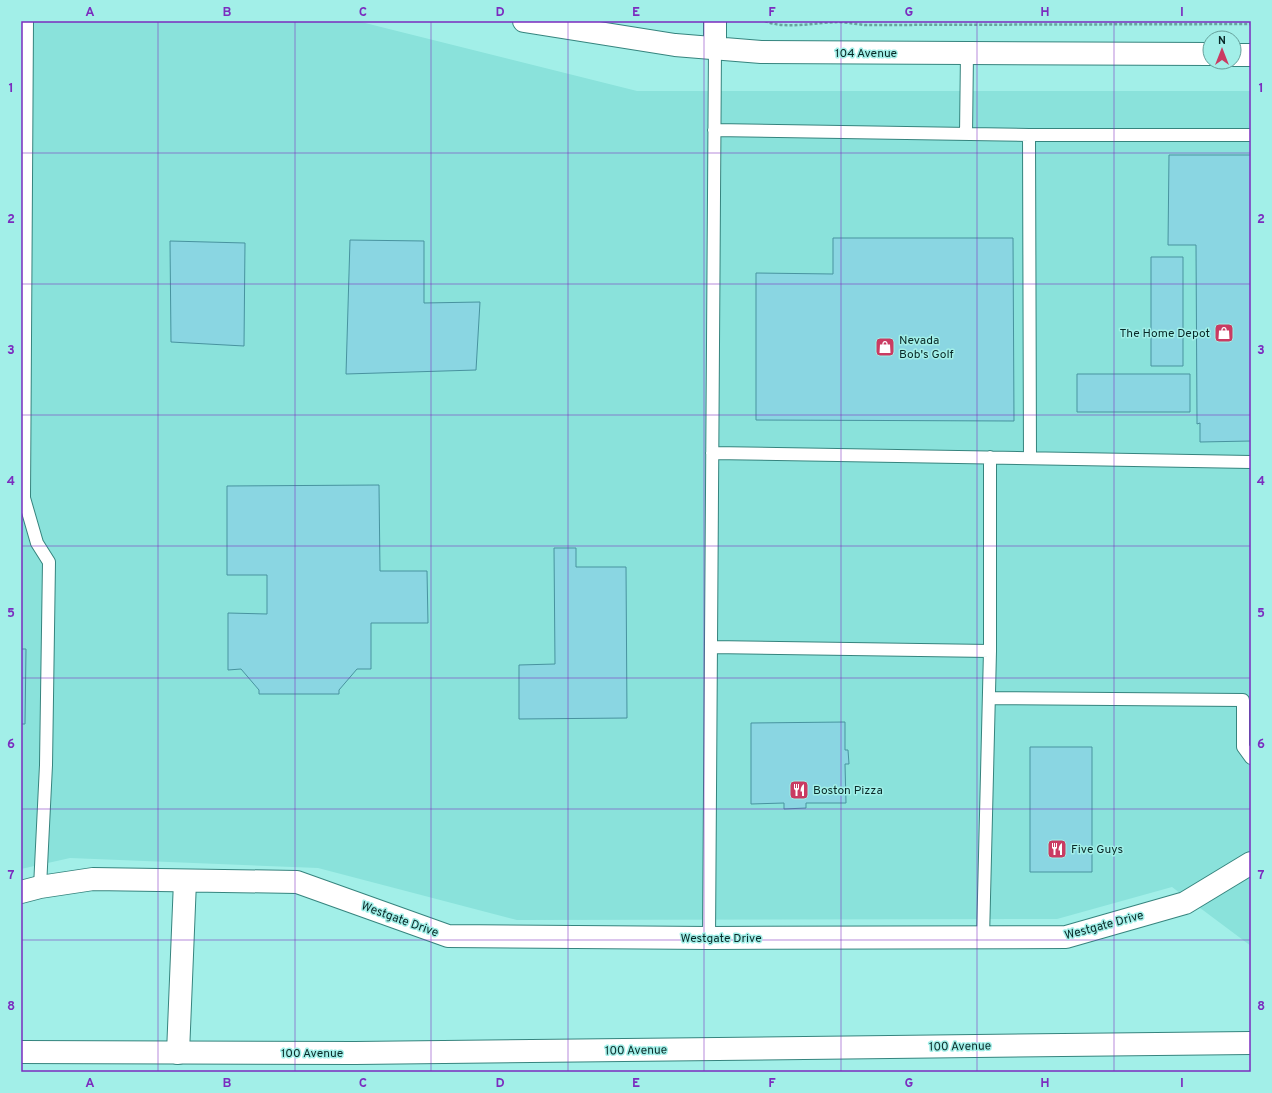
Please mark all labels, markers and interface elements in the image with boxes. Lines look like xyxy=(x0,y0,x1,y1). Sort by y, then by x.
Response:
text: A xyxy=(85,5,95,21)
text: B xyxy=(223,5,232,21)
text: C xyxy=(359,5,367,21)
text: D xyxy=(495,5,505,21)
text: E xyxy=(632,5,640,21)
text: F xyxy=(768,5,776,21)
text: G xyxy=(905,5,914,21)
text: H xyxy=(1040,5,1050,21)
text: I xyxy=(1180,5,1184,21)
north arrow xyxy=(1202,30,1242,70)
text: N xyxy=(1218,34,1226,48)
street label: 104 Avenue xyxy=(835,46,897,62)
text: 1 xyxy=(8,81,14,97)
text: 1 xyxy=(1258,81,1264,97)
text: 2 xyxy=(7,212,15,228)
text: 2 xyxy=(1257,212,1265,228)
shop icon: The Home Depot xyxy=(1213,322,1235,344)
place label: The Home Depot xyxy=(1119,326,1210,342)
place label: Nevada Bob's Golf xyxy=(899,333,954,363)
shop icon: Nevada Bob's Golf xyxy=(874,336,896,358)
text: 3 xyxy=(7,343,15,359)
text: 3 xyxy=(1257,343,1265,359)
text: 4 xyxy=(7,474,15,490)
text: 4 xyxy=(1257,474,1265,490)
text: 5 xyxy=(7,606,15,622)
text: 5 xyxy=(1257,606,1265,622)
text: 6 xyxy=(7,737,15,753)
text: 6 xyxy=(1257,737,1265,753)
restaurant icon: Boston Pizza xyxy=(788,779,810,801)
place label: Boston Pizza xyxy=(813,783,883,799)
restaurant icon: Five Guys xyxy=(1046,838,1068,860)
place label: Five Guys xyxy=(1071,842,1123,858)
text: 7 xyxy=(8,868,15,884)
text: 7 xyxy=(1258,868,1265,884)
street label: Westgate Drive xyxy=(359,899,441,941)
street label: Westgate Drive xyxy=(1063,908,1146,944)
street label: Westgate Drive xyxy=(680,931,762,947)
text: 8 xyxy=(7,999,15,1015)
text: 8 xyxy=(1257,999,1265,1015)
street label: 100 Avenue xyxy=(929,1038,991,1056)
street label: 100 Avenue xyxy=(605,1042,667,1060)
street label: 100 Avenue xyxy=(281,1046,343,1062)
text: A xyxy=(85,1076,95,1092)
text: B xyxy=(223,1076,232,1092)
text: C xyxy=(359,1076,367,1092)
text: D xyxy=(495,1076,505,1092)
text: E xyxy=(632,1076,640,1092)
text: F xyxy=(768,1076,776,1092)
text: G xyxy=(905,1076,914,1092)
text: H xyxy=(1040,1076,1050,1092)
text: I xyxy=(1180,1076,1184,1092)

